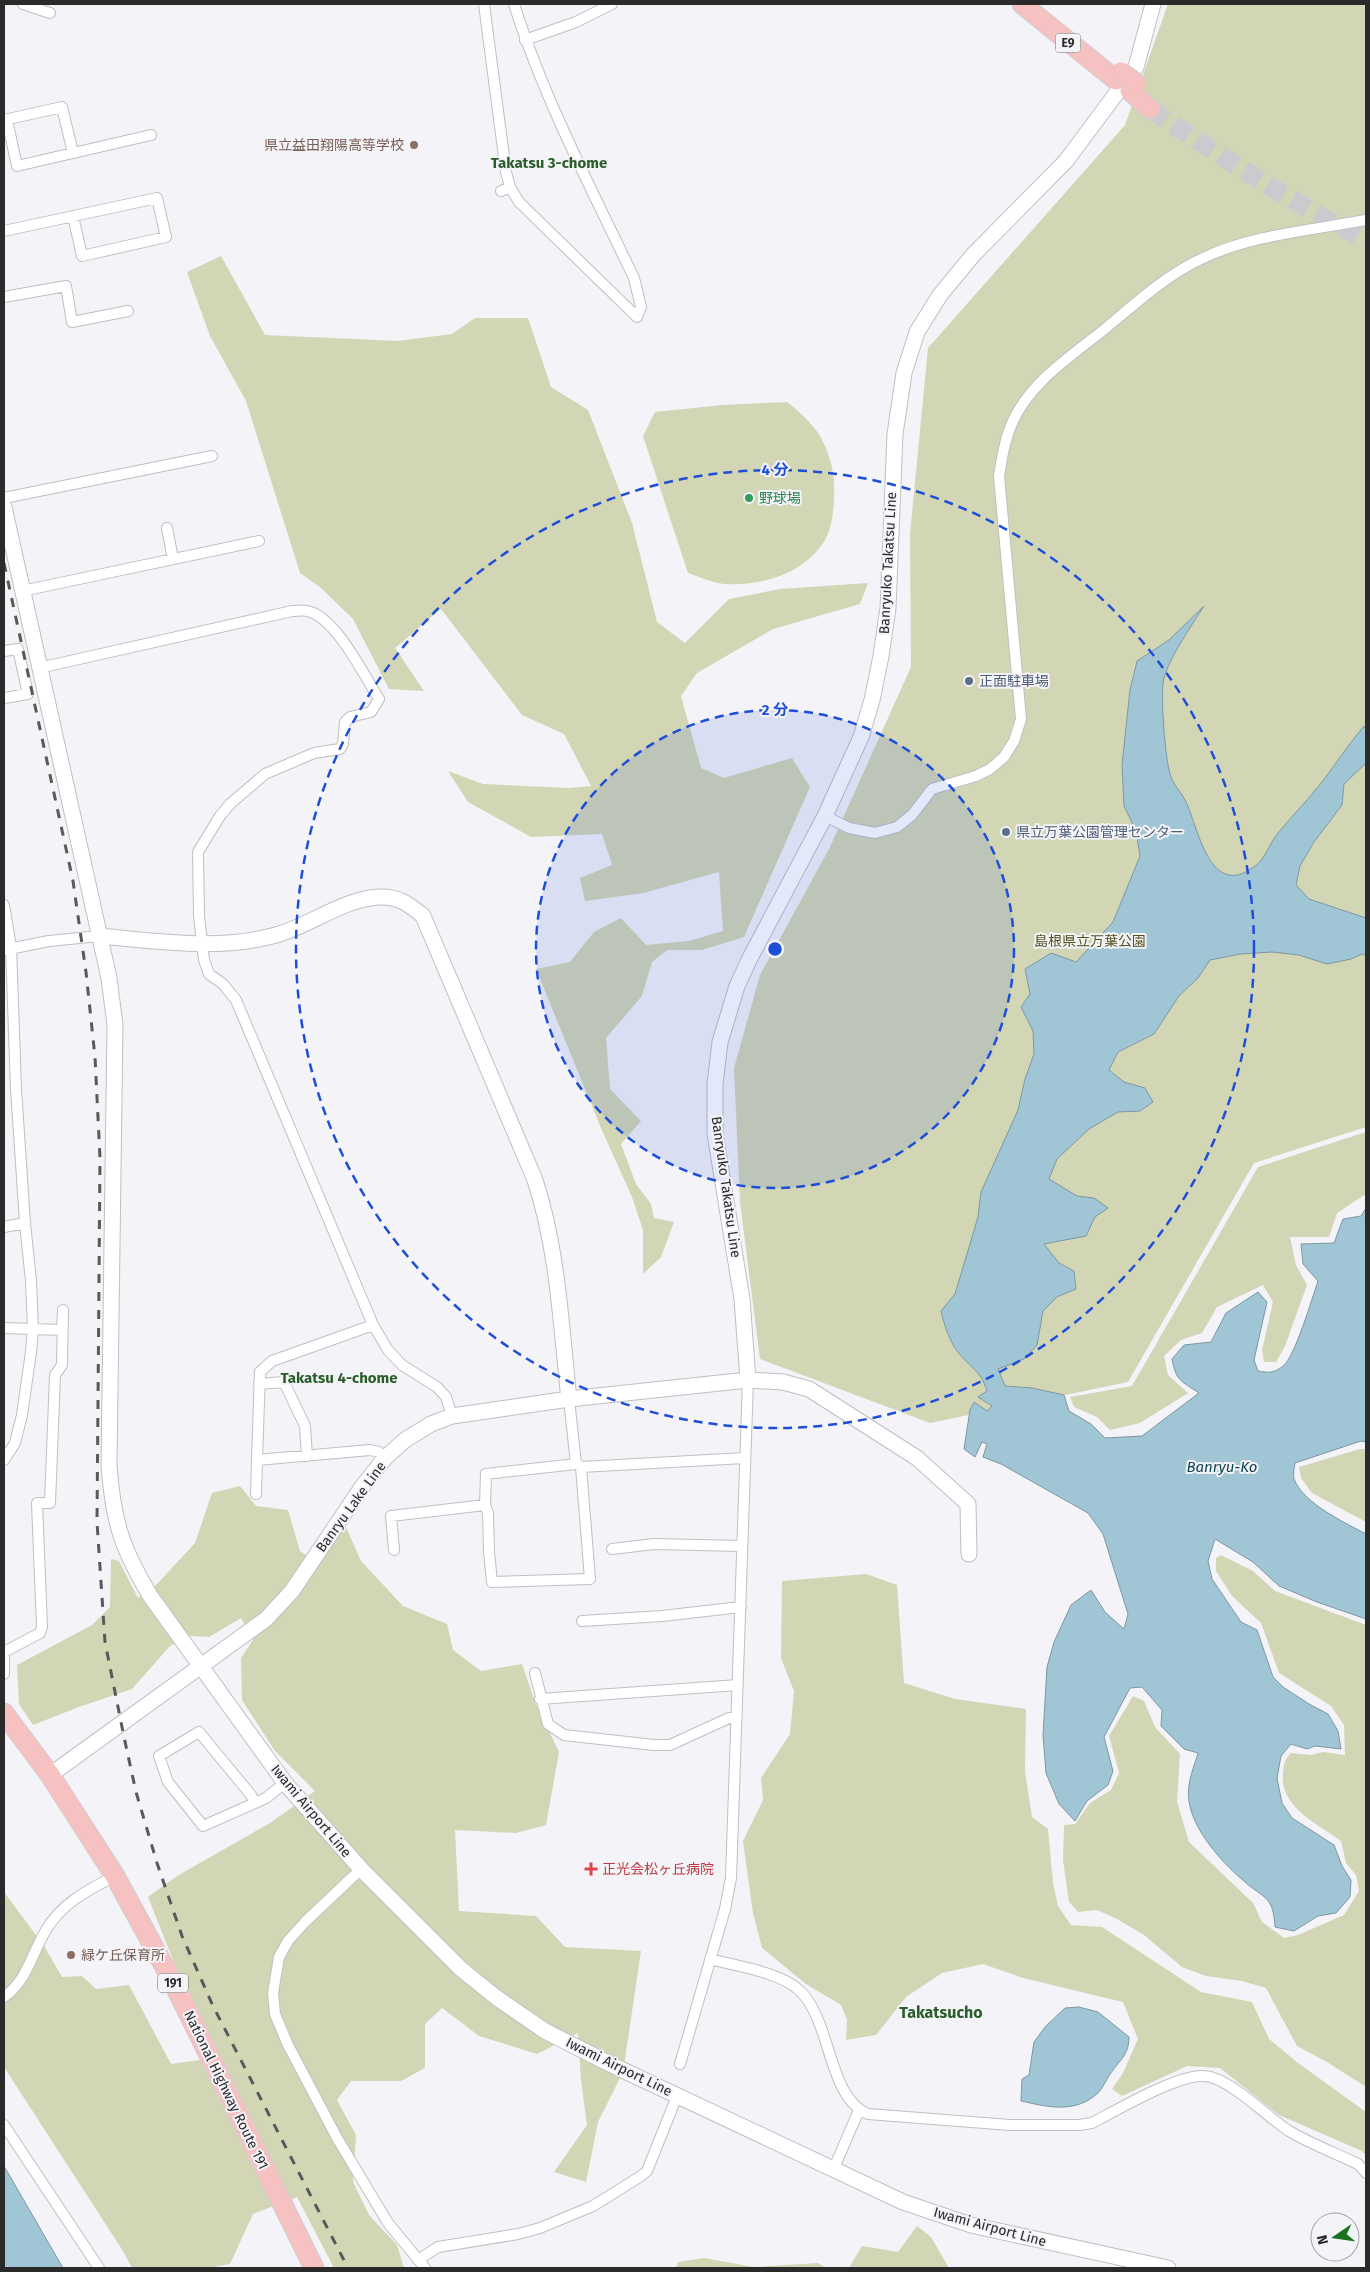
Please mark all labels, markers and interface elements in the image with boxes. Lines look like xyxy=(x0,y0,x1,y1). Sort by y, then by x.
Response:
road number: E9 xyxy=(1056,34,1080,52)
place label: 県立益田翔陽高等学校 xyxy=(264,137,404,154)
marker: 県立益田翔陽高等学校 xyxy=(408,139,420,151)
district label: Takatsu 3-chome xyxy=(491,154,607,172)
text: 4 分 xyxy=(761,461,789,479)
place label: 野球場 xyxy=(759,490,801,507)
street label: Banryuko Takatsu Line xyxy=(876,491,900,635)
marker: 野球場 xyxy=(743,492,755,504)
place label: 正面駐車場 xyxy=(979,673,1049,690)
marker: 正面駐車場 xyxy=(963,675,975,687)
text: 2 分 xyxy=(762,701,788,719)
place label: 県立万葉公園管理センター xyxy=(1016,824,1184,841)
marker: 県立万葉公園管理センター xyxy=(1000,826,1012,838)
park label: 島根県立万葉公園 xyxy=(1034,933,1146,950)
centre of rings xyxy=(766,940,784,958)
street label: Banryuko Takatsu Line xyxy=(708,1115,744,1259)
district label: Takatsu 4-chome xyxy=(280,1369,398,1387)
street label: Banryu Lake Line xyxy=(312,1458,390,1556)
water label: Banryu-Ko xyxy=(1186,1458,1258,1476)
street label: Iwami Airport Line xyxy=(267,1761,355,1861)
place label: 正光会松ヶ丘病院 xyxy=(602,1861,714,1878)
marker: 正光会松ヶ丘病院 xyxy=(584,1862,598,1876)
place label: 緑ケ丘保育所 xyxy=(81,1947,165,1964)
marker: 緑ケ丘保育所 xyxy=(65,1949,77,1961)
road number: 191 xyxy=(158,1974,188,1992)
district label: Takatsucho xyxy=(899,2003,983,2022)
street label: National Highway Route 191 xyxy=(180,2008,272,2172)
street label: Iwami Airport Line xyxy=(563,2034,675,2100)
street label: Iwami Airport Line xyxy=(932,2204,1048,2250)
north arrow xyxy=(1310,2212,1360,2262)
text: N xyxy=(1313,2233,1332,2246)

